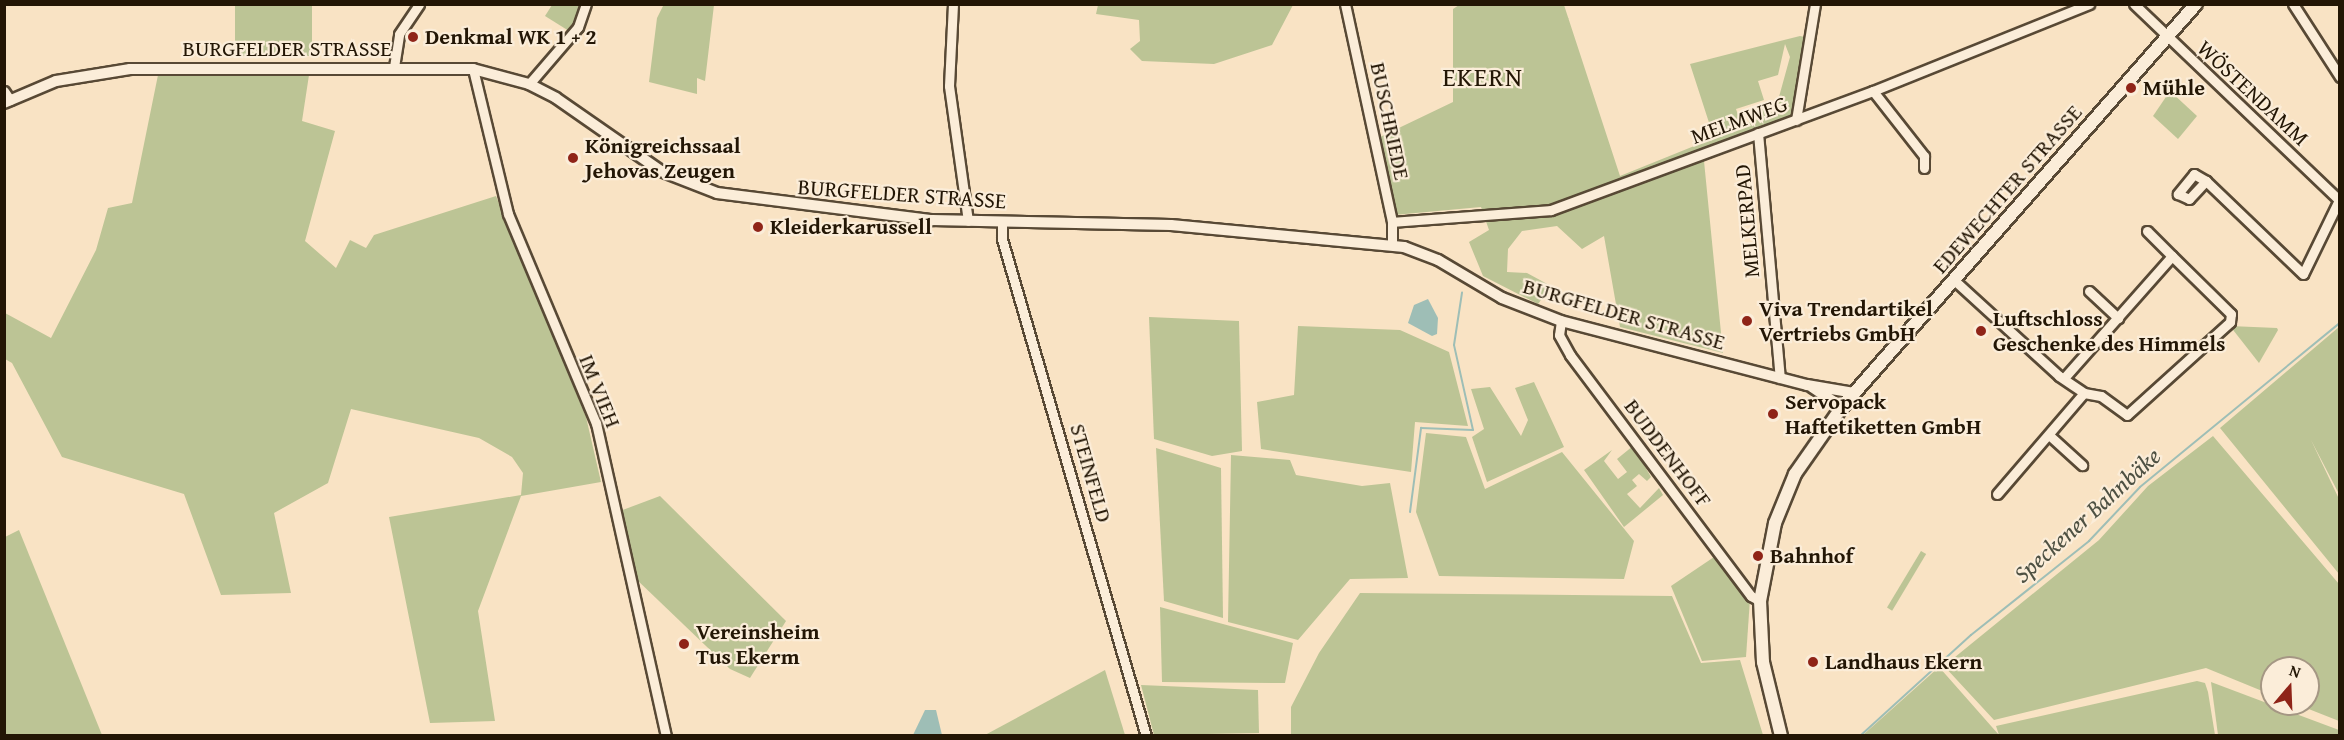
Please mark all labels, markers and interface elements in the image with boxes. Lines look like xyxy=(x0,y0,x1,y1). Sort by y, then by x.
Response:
place label: Denkmal WK 1 + 2 xyxy=(425,24,597,50)
marker: Denkmal WK 1 + 2 xyxy=(406,30,420,44)
street label: WÖSTENDAMM xyxy=(2192,35,2314,151)
street label: BURGFELDER STRASSE xyxy=(183,36,391,62)
street label: BUSCHRIEDE xyxy=(1365,60,1415,182)
district label: EKERN xyxy=(1442,61,1524,93)
place label: Mühle xyxy=(2143,75,2205,101)
marker: Mühle xyxy=(2124,81,2138,95)
street label: MELMWEG xyxy=(1687,90,1791,150)
street label: EDEWECHTER STRASSE xyxy=(1927,99,2087,279)
place label: Königreichssaal Jehovas Zeugen xyxy=(585,132,741,184)
marker: Königreichssaal Jehovas Zeugen xyxy=(566,151,580,165)
street label: MELKERPAD xyxy=(1729,163,1765,279)
street label: BURGFELDER STRASSE xyxy=(797,174,1007,214)
place label: Kleiderkarussell xyxy=(770,214,932,240)
marker: Kleiderkarussell xyxy=(751,220,765,234)
street label: BURGFELDER STRASSE xyxy=(1520,273,1728,355)
place label: Viva Trendartikel Vertriebs GmbH xyxy=(1759,295,1933,346)
place label: Luftschloss Geschenke des Himmels xyxy=(1993,305,2226,356)
marker: Viva Trendartikel Vertriebs GmbH xyxy=(1740,314,1754,328)
marker: Luftschloss Geschenke des Himmels xyxy=(1974,324,1988,338)
street label: IM VIEH xyxy=(573,351,627,431)
place label: Servopack Haftetiketten GmbH xyxy=(1785,388,1981,440)
street label: BUDDENHOFF xyxy=(1619,394,1717,512)
marker: Servopack Haftetiketten GmbH xyxy=(1766,407,1780,421)
street label: STEINFELD xyxy=(1064,421,1118,525)
water label: Speckener Bahnbäke xyxy=(2008,441,2166,589)
place label: Bahnhof xyxy=(1770,543,1853,569)
marker: Bahnhof xyxy=(1751,549,1765,563)
place label: Vereinsheim Tus Ekerm xyxy=(696,618,820,670)
marker: Vereinsheim Tus Ekerm xyxy=(677,637,691,651)
place label: Landhaus Ekern xyxy=(1825,649,1982,675)
marker: Landhaus Ekern xyxy=(1806,655,1820,669)
north arrow xyxy=(2260,656,2320,716)
text: N xyxy=(2286,658,2304,684)

